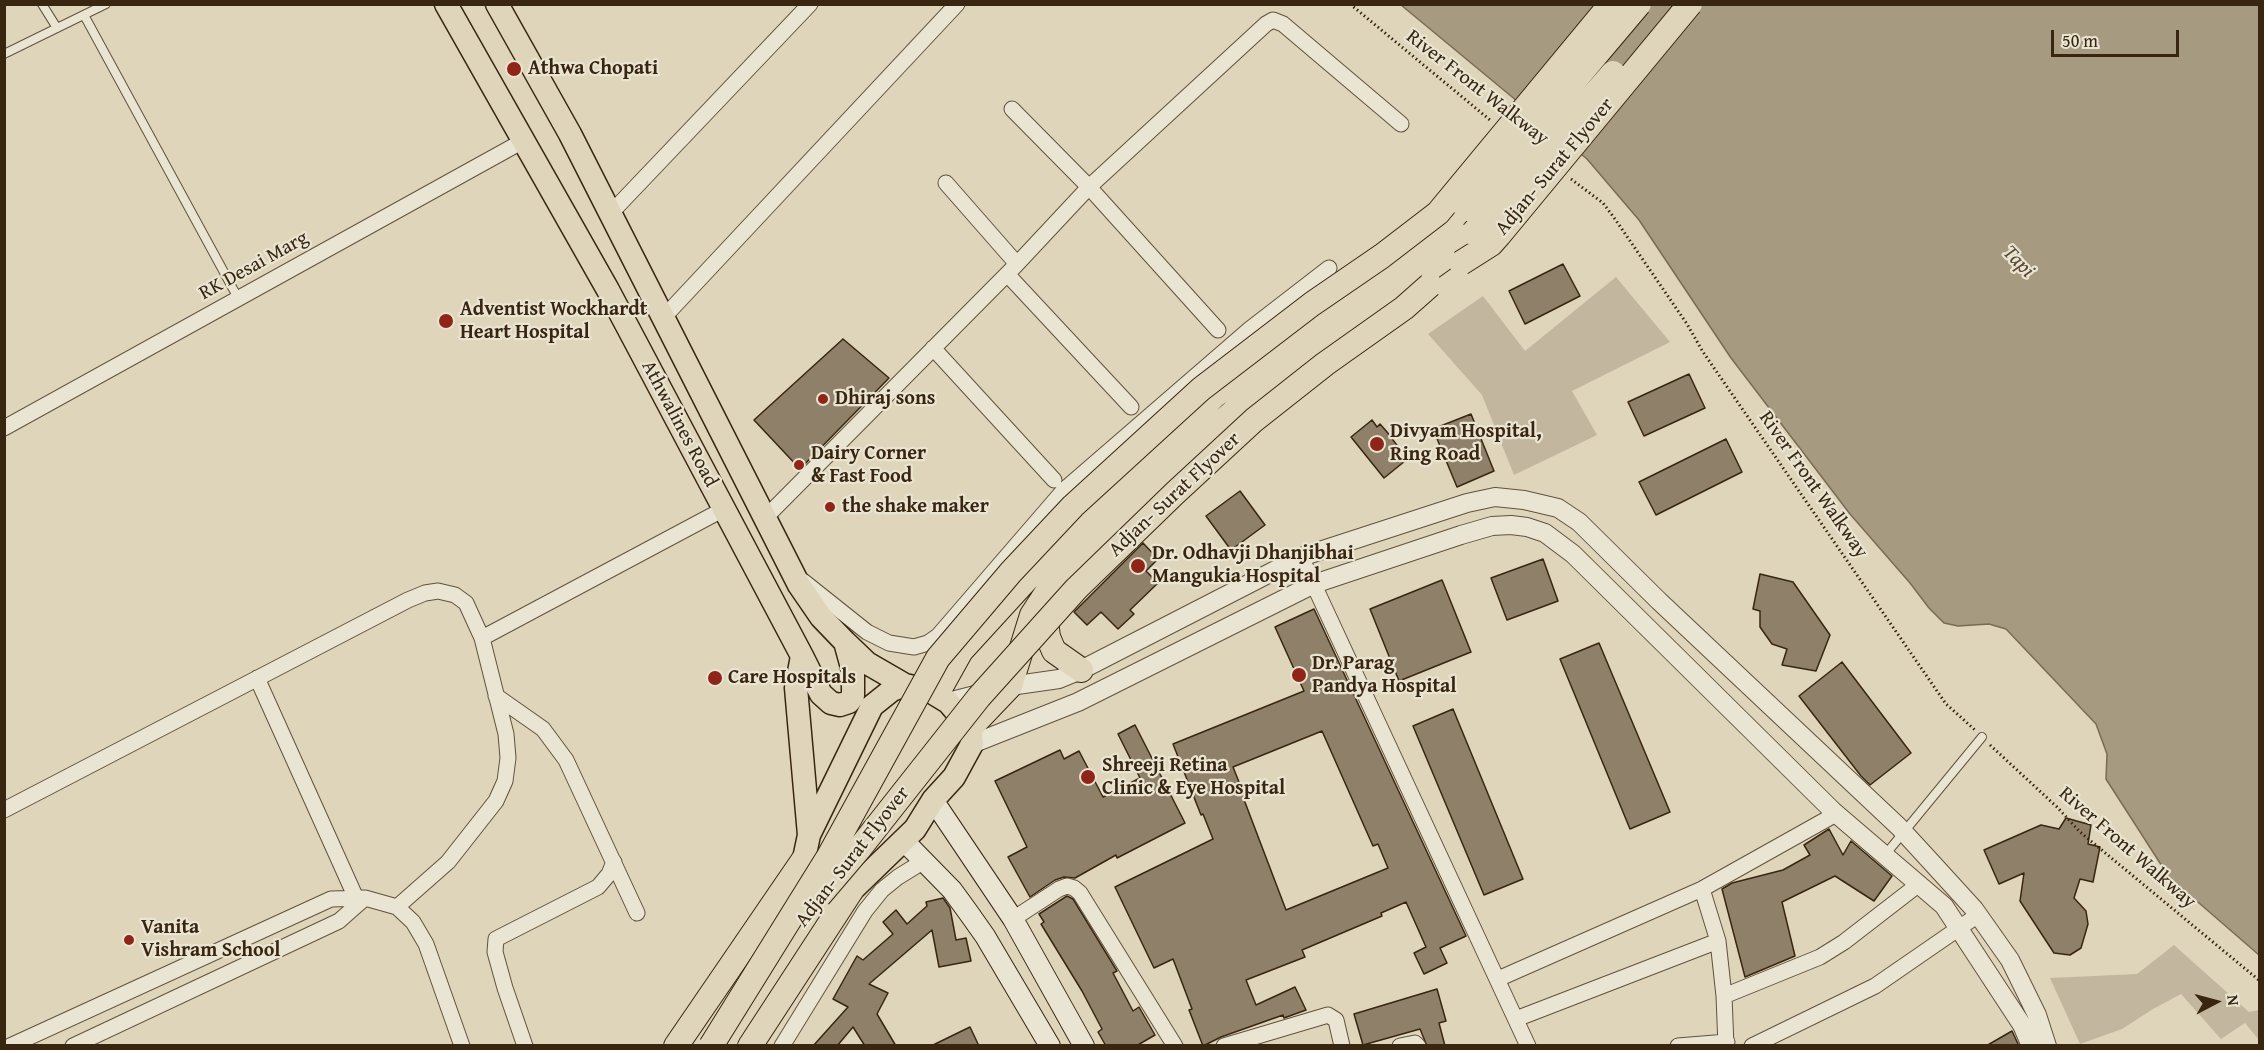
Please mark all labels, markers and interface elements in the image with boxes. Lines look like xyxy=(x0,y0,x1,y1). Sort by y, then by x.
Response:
scale bar xyxy=(2054,18,2182,56)
street label: River Front Walkway xyxy=(1401,25,1553,151)
text: 50 m xyxy=(2062,27,2098,54)
place label: Athwa Chopati xyxy=(528,57,658,81)
marker: Athwa Chopati xyxy=(505,60,523,78)
street label: Adjan- Surat Flyover xyxy=(1491,94,1619,240)
street label: RK Desai Marg xyxy=(195,226,313,306)
water label: Tapi xyxy=(1997,240,2039,284)
place label: Adventist Wockhardt Heart Hospital xyxy=(460,298,647,345)
marker: Adventist Wockhardt Heart Hospital xyxy=(437,312,455,330)
street label: Athwalines Road xyxy=(636,357,722,491)
place label: Dhiraj sons xyxy=(835,387,935,411)
marker: Dhiraj sons xyxy=(816,392,830,406)
street label: River Front Walkway xyxy=(1753,407,1873,563)
place label: Divyam Hospital, Ring Road xyxy=(1390,420,1542,467)
street label: Adjan- Surat Flyover xyxy=(1104,428,1246,562)
marker: Divyam Hospital, Ring Road xyxy=(1368,435,1386,453)
place label: Dairy Corner & Fast Food xyxy=(811,442,926,489)
marker: Dairy Corner & Fast Food xyxy=(792,458,806,472)
place label: the shake maker xyxy=(842,495,989,519)
marker: the shake maker xyxy=(823,500,837,514)
place label: Dr. Odhavji Dhanjibhai Mangukia Hospital xyxy=(1152,542,1354,589)
marker: Dr. Odhavji Dhanjibhai Mangukia Hospital xyxy=(1129,557,1147,575)
place label: Dr. Parag Pandya Hospital xyxy=(1312,652,1456,699)
place label: Care Hospitals xyxy=(728,666,856,690)
marker: Dr. Parag Pandya Hospital xyxy=(1290,666,1308,684)
marker: Care Hospitals xyxy=(706,669,724,687)
place label: Shreeji Retina Clinic & Eye Hospital xyxy=(1102,754,1285,801)
marker: Shreeji Retina Clinic & Eye Hospital xyxy=(1079,768,1097,786)
street label: Adjan- Surat Flyover xyxy=(791,782,915,932)
street label: River Front Walkway xyxy=(2053,782,2201,914)
place label: Vanita Vishram School xyxy=(141,916,281,963)
marker: Vanita Vishram School xyxy=(122,933,136,947)
north arrow xyxy=(2186,972,2246,1032)
text: N xyxy=(2221,994,2246,1007)

